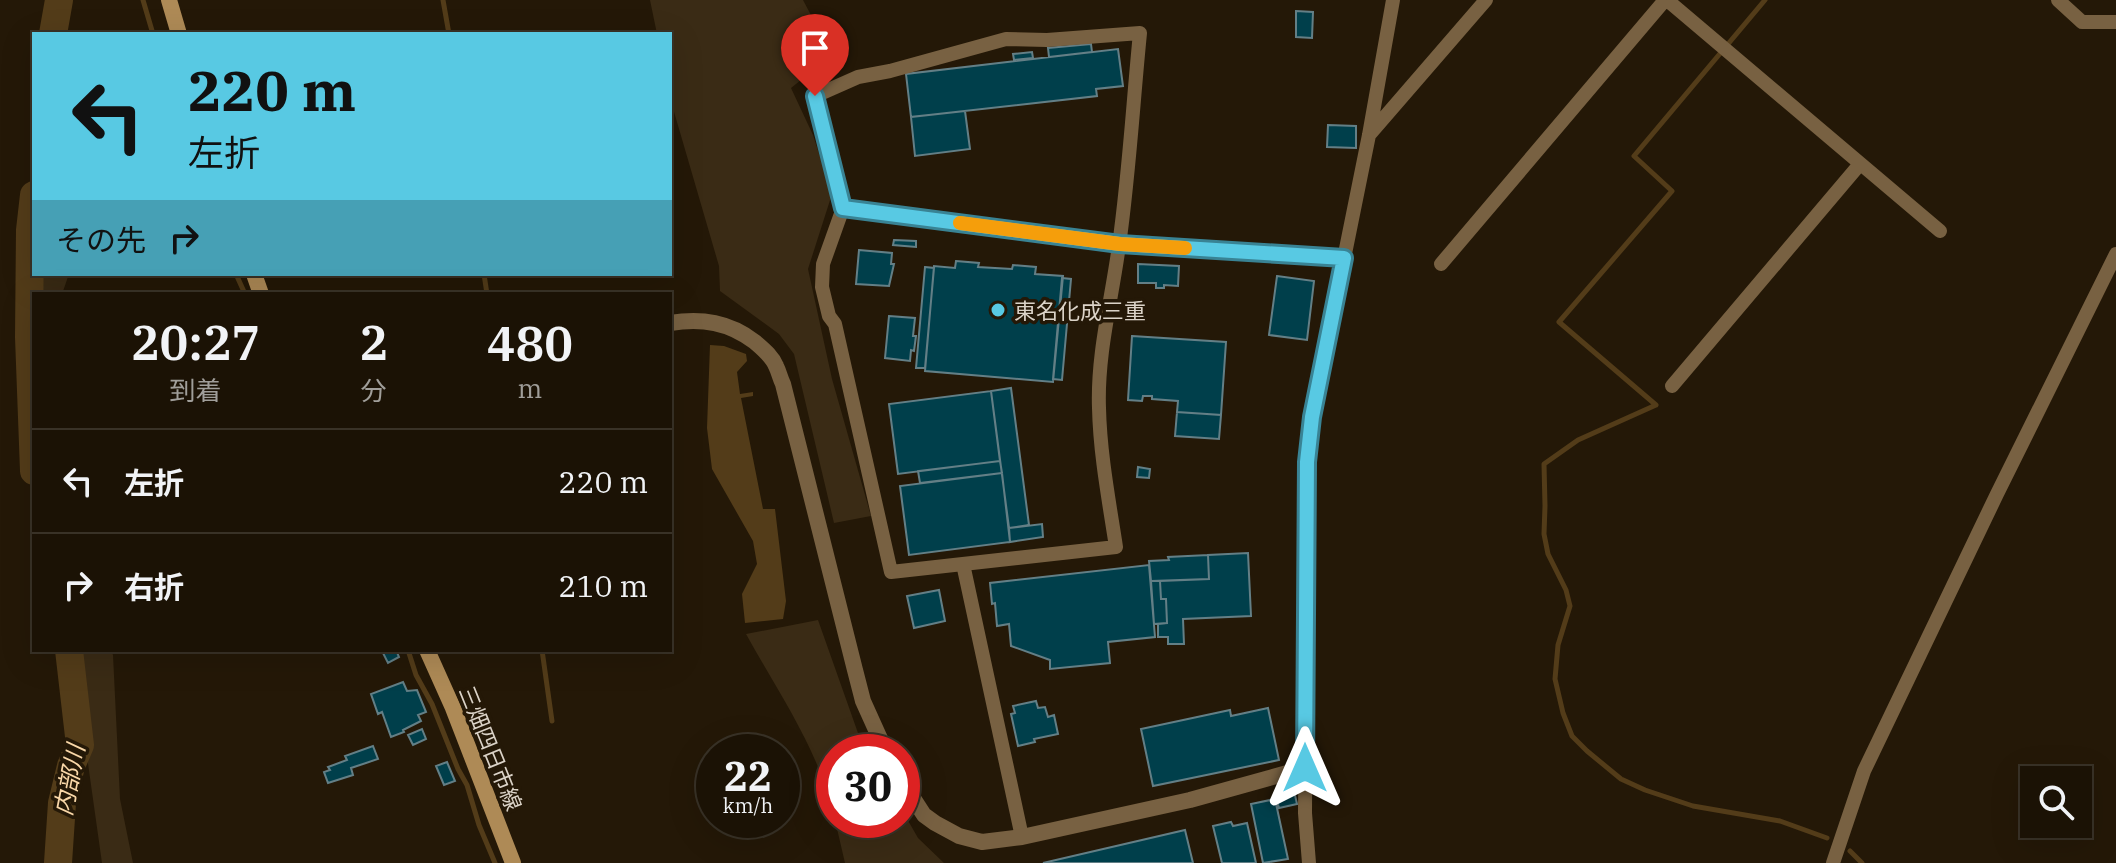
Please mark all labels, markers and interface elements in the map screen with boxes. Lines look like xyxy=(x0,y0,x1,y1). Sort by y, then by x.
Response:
pin xyxy=(781,14.0,849,96)
icon: arrive xyxy=(793,26,837,70)
text: 220 m xyxy=(188,54,356,126)
icon: left xyxy=(56,64,160,168)
text: 左折 xyxy=(188,129,260,176)
icon: right xyxy=(162,216,206,260)
text: その先 xyxy=(56,220,146,259)
place label: 東名化成三重 xyxy=(1014,296,1146,325)
marker: 東名化成三重 xyxy=(989,301,1007,319)
text: 20:27 xyxy=(131,311,260,373)
text: 2 xyxy=(359,311,388,373)
text: 480 xyxy=(487,312,573,374)
text: m xyxy=(518,371,542,405)
text: 到着 xyxy=(170,373,222,407)
text: 分 xyxy=(361,373,387,407)
icon: left xyxy=(56,459,100,503)
text: 220 m xyxy=(558,462,648,501)
text: 左折 xyxy=(124,463,184,502)
icon: right xyxy=(56,563,100,607)
text: 210 m xyxy=(558,566,648,605)
text: 右折 xyxy=(124,567,184,606)
street label: 三畑四日市線 xyxy=(453,681,529,815)
position arrow xyxy=(1263,726,1347,810)
speed limit sign: 30 xyxy=(816,734,920,838)
water label: 内部川 xyxy=(46,739,92,818)
text: 22 xyxy=(724,750,772,802)
map controls xyxy=(2020,766,2092,838)
button: search xyxy=(2020,766,2092,838)
text: km/h xyxy=(723,792,773,819)

